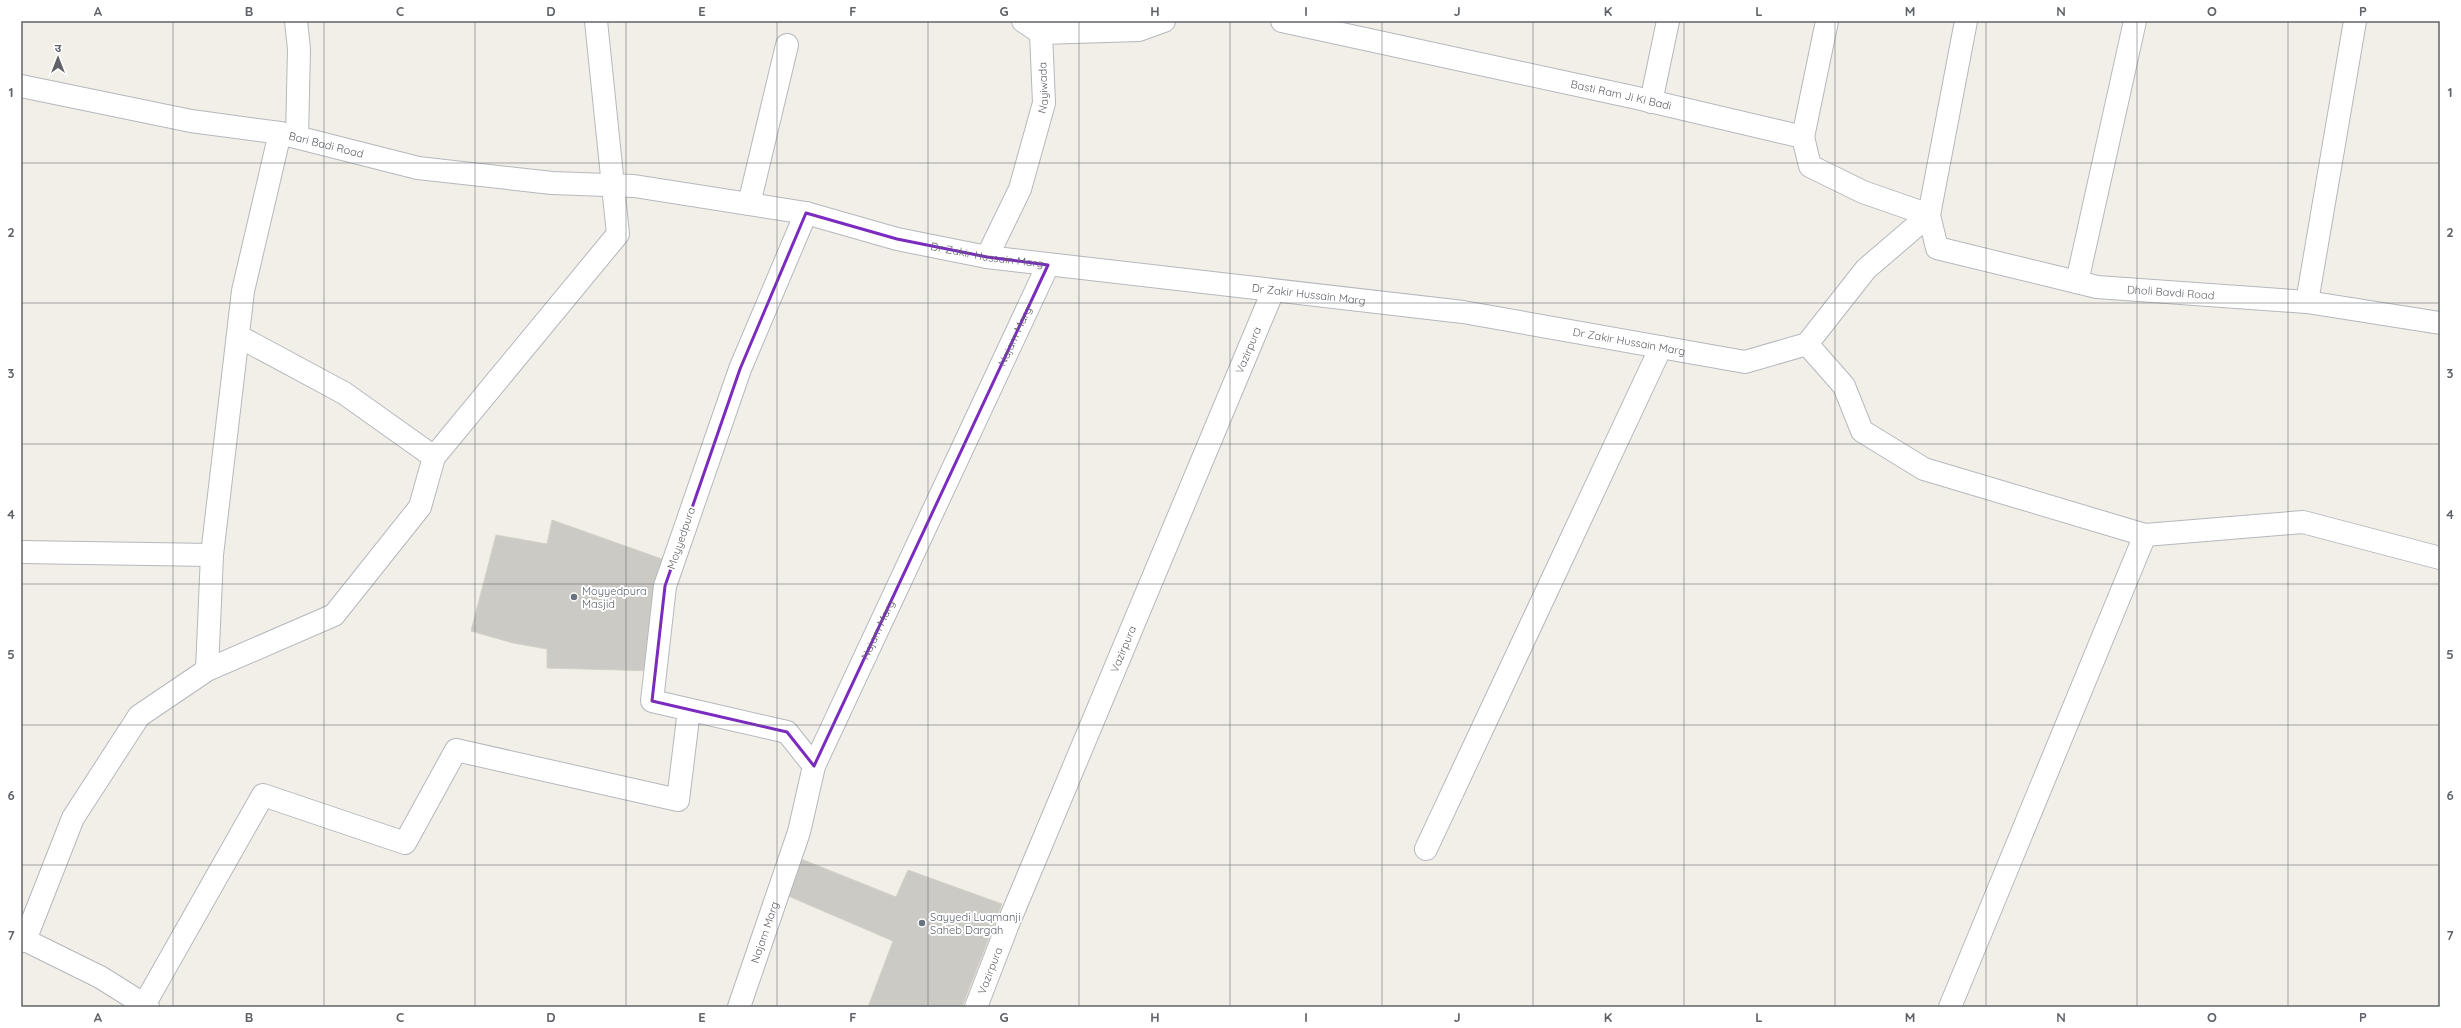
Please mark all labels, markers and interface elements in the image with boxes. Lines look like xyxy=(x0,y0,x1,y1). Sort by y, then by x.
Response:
text: A xyxy=(94,3,103,19)
text: B xyxy=(245,3,253,19)
text: C xyxy=(396,3,404,19)
text: D xyxy=(546,3,556,19)
text: E xyxy=(698,3,706,19)
text: F xyxy=(849,3,857,19)
text: G xyxy=(999,3,1009,19)
text: H xyxy=(1150,3,1160,19)
text: I xyxy=(1304,3,1308,19)
text: J xyxy=(1453,3,1461,19)
text: K xyxy=(1604,3,1613,19)
text: L xyxy=(1755,3,1763,19)
text: M xyxy=(1905,3,1915,19)
text: N xyxy=(2056,3,2066,19)
text: O xyxy=(2207,3,2217,19)
text: P xyxy=(2359,3,2367,19)
north arrow xyxy=(38,38,78,78)
text: उ xyxy=(55,41,62,55)
street label: Nayiwada xyxy=(1034,62,1051,115)
street label: Basti Ram Ji Ki Badi xyxy=(1569,77,1673,113)
text: 1 xyxy=(8,84,14,100)
text: 1 xyxy=(2447,84,2453,100)
street label: Bari Badi Road xyxy=(287,128,365,161)
text: 2 xyxy=(7,224,15,240)
text: 2 xyxy=(2446,224,2454,240)
street label: Dr Zakir Hussain Marg xyxy=(929,239,1044,270)
street label: Dr Zakir Hussain Marg xyxy=(1251,281,1366,308)
street label: Dholi Bavdi Road xyxy=(2126,282,2215,302)
street label: Najam Marg xyxy=(995,304,1035,368)
street label: Vazirpura xyxy=(1232,325,1264,376)
street label: Dr Zakir Hussain Marg xyxy=(1572,325,1687,358)
text: 3 xyxy=(8,365,15,381)
text: 3 xyxy=(2447,365,2454,381)
street label: Moyyedpura xyxy=(664,505,698,571)
text: 4 xyxy=(7,506,15,522)
text: 4 xyxy=(2446,506,2454,522)
place label: Moyyedpura Masjid xyxy=(582,584,647,611)
marker: Moyyedpura Masjid xyxy=(569,592,579,602)
street label: Najam Marg xyxy=(858,598,898,662)
street label: Vazirpura xyxy=(1107,624,1139,675)
text: 5 xyxy=(7,646,15,662)
text: 5 xyxy=(2446,646,2454,662)
text: 6 xyxy=(7,787,15,803)
text: 6 xyxy=(2446,787,2454,803)
street label: Najam Marg xyxy=(748,900,782,965)
place label: Sayyedi Luqmanji Saheb Dargah xyxy=(930,910,1021,937)
marker: Sayyedi Luqmanji Saheb Dargah xyxy=(917,918,927,928)
text: 7 xyxy=(7,927,15,943)
text: 7 xyxy=(2446,927,2454,943)
street label: Vazirpura xyxy=(975,945,1005,996)
text: A xyxy=(94,1009,103,1025)
text: B xyxy=(245,1009,253,1025)
text: C xyxy=(396,1009,404,1025)
text: D xyxy=(546,1009,556,1025)
text: E xyxy=(698,1009,706,1025)
text: F xyxy=(849,1009,857,1025)
text: G xyxy=(999,1009,1009,1025)
text: H xyxy=(1150,1009,1160,1025)
text: I xyxy=(1304,1009,1308,1025)
text: J xyxy=(1453,1009,1461,1025)
text: K xyxy=(1604,1009,1613,1025)
text: L xyxy=(1755,1009,1763,1025)
text: M xyxy=(1905,1009,1915,1025)
text: N xyxy=(2056,1009,2066,1025)
text: O xyxy=(2207,1009,2217,1025)
text: P xyxy=(2359,1009,2367,1025)

